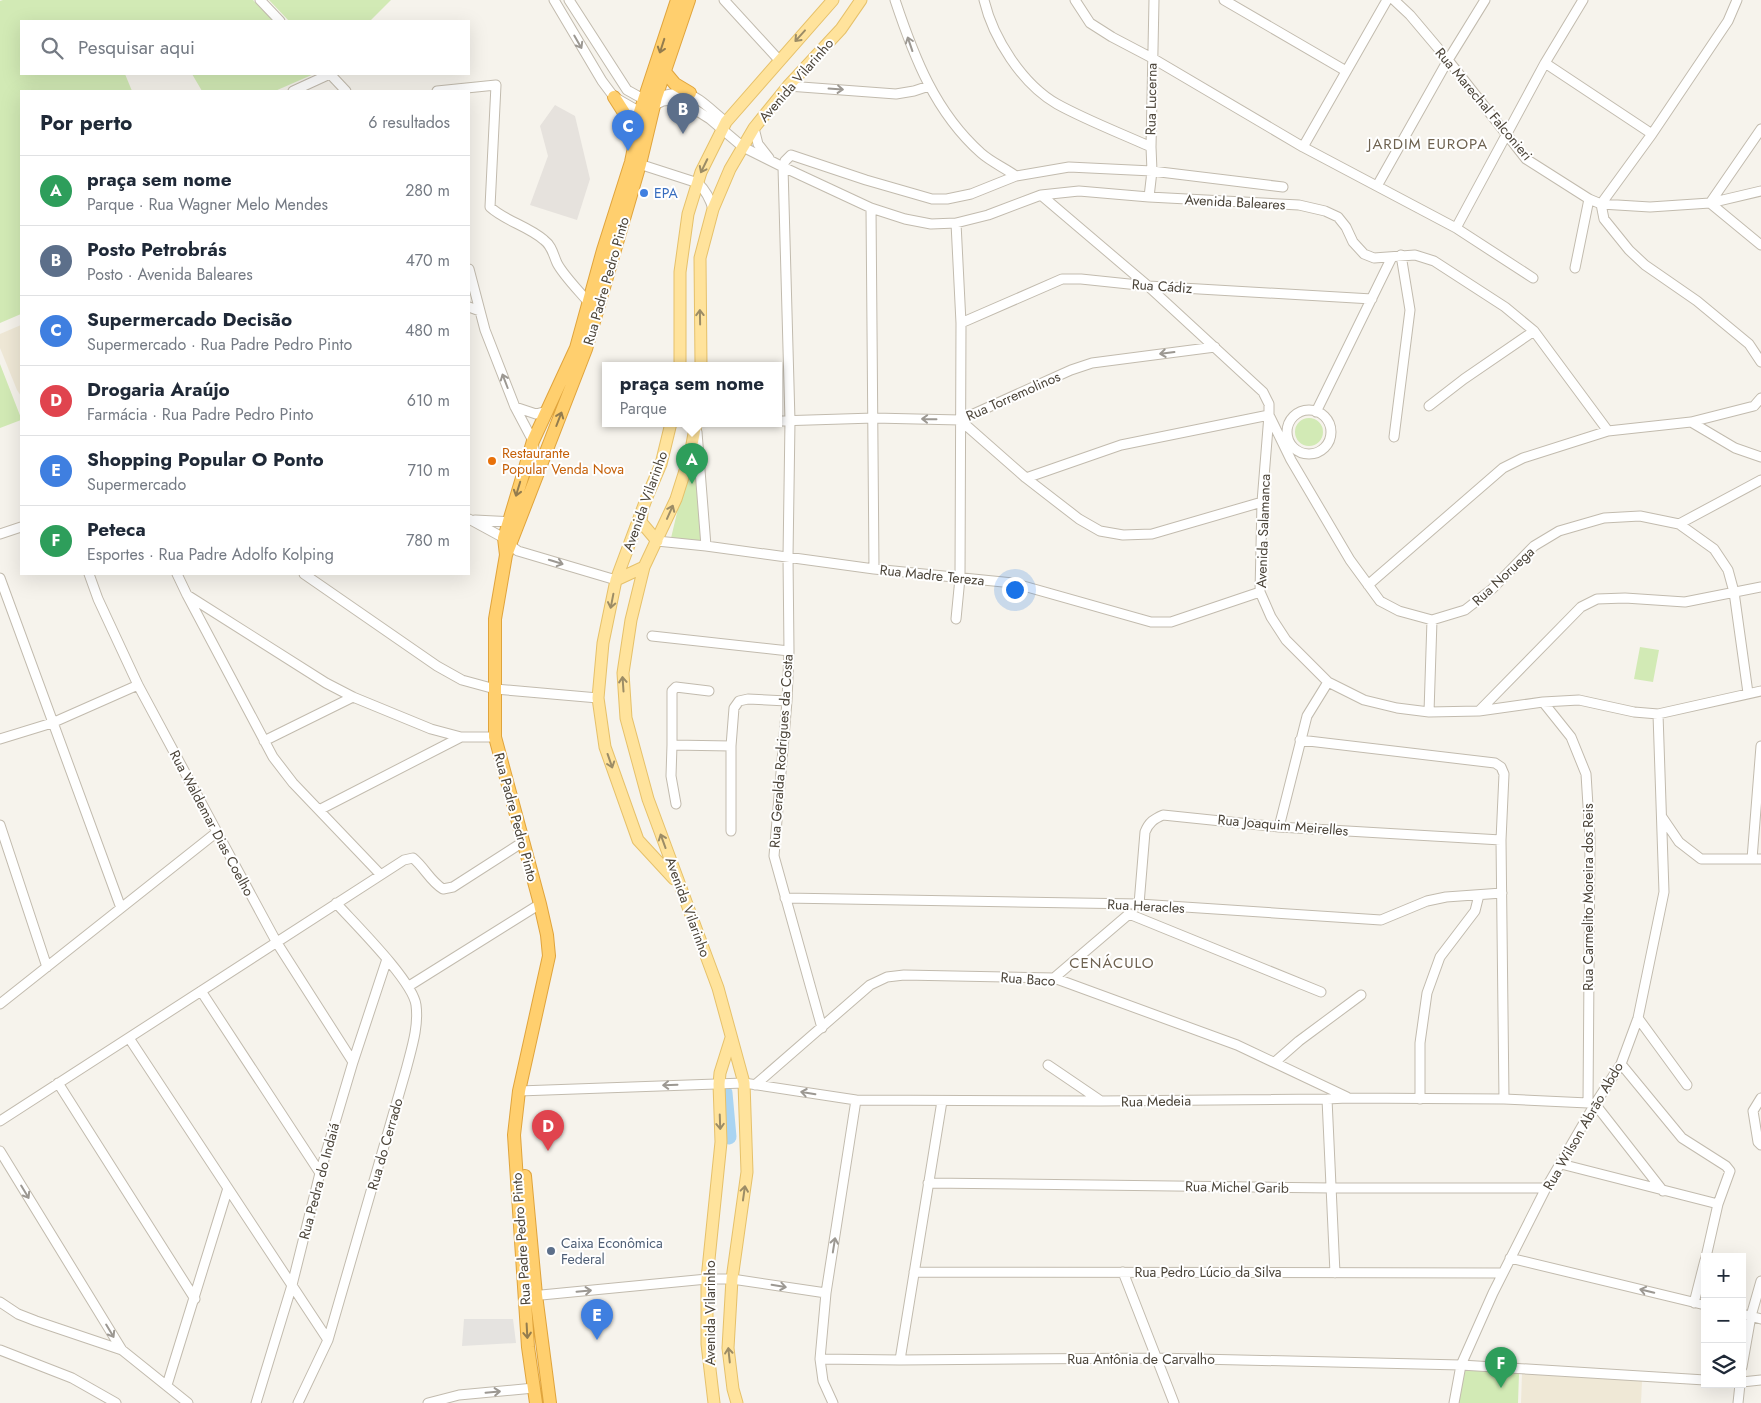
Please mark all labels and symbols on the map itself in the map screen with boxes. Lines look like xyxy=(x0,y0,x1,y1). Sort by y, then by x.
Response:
one-way arrow xyxy=(794,30,806,43)
street label: Avenida Vilarinho xyxy=(754,33,838,126)
one-way arrow xyxy=(574,34,584,49)
one-way arrow xyxy=(905,36,914,52)
one-way arrow xyxy=(657,38,666,54)
street label: Rua Marechal Falconieri xyxy=(1431,43,1537,165)
street label: Rua Lucerna xyxy=(1140,63,1162,135)
one-way arrow xyxy=(828,85,844,94)
pin: B xyxy=(667,93,699,134)
pin: C xyxy=(612,110,644,151)
district label: JARDIM EUROPA xyxy=(1366,133,1488,155)
one-way arrow xyxy=(699,158,708,173)
place label: EPA xyxy=(654,183,678,203)
marker: EPA xyxy=(638,187,650,199)
street label: Avenida Baleares xyxy=(1184,189,1286,215)
street label: Rua Padre Pedro Pinto xyxy=(578,214,634,348)
street label: Rua Cádiz xyxy=(1131,274,1193,298)
one-way arrow xyxy=(695,309,705,325)
one-way arrow xyxy=(1159,349,1175,359)
street label: Rua Torremolinos xyxy=(963,366,1064,426)
one-way arrow xyxy=(500,374,509,389)
one-way arrow xyxy=(555,412,564,427)
one-way arrow xyxy=(921,414,938,424)
place label: Restaurante Popular Venda Nova xyxy=(502,443,624,479)
pin: A xyxy=(676,443,708,484)
street label: Avenida Vilarinho xyxy=(618,448,673,554)
marker: Restaurante Popular Venda Nova xyxy=(486,455,498,467)
street label: Avenida Salamanca xyxy=(1251,473,1275,589)
one-way arrow xyxy=(513,480,522,496)
one-way arrow xyxy=(665,505,675,520)
street label: Rua Noruega xyxy=(1467,542,1539,610)
one-way arrow xyxy=(548,558,564,568)
street label: Rua Madre Tereza xyxy=(879,560,985,590)
your location xyxy=(1002,577,1028,603)
one-way arrow xyxy=(606,593,616,609)
street label: Rua Geralda Rodrigues da Costa xyxy=(764,654,798,848)
one-way arrow xyxy=(619,676,628,692)
street label: Rua Waldemar Dias Coelho xyxy=(165,746,259,900)
street label: Rua Padre Pedro Pinto xyxy=(489,750,543,884)
one-way arrow xyxy=(606,753,615,768)
street label: Rua Carmelito Moreira dos Reis xyxy=(1578,803,1598,991)
street label: Rua Joaquim Meirelles xyxy=(1217,809,1350,841)
one-way arrow xyxy=(658,833,667,849)
street label: Avenida Vilarinho xyxy=(661,854,716,960)
street label: Rua Heracles xyxy=(1107,894,1186,918)
district label: CENÁCULO xyxy=(1069,952,1155,974)
street label: Rua Baco xyxy=(1000,967,1056,991)
street label: Rua Wilson Abrão Abdo xyxy=(1538,1058,1628,1194)
one-way arrow xyxy=(662,1081,678,1090)
one-way arrow xyxy=(801,1088,817,1098)
street label: Rua Medeia xyxy=(1121,1090,1191,1112)
street label: Rua do Cerrado xyxy=(362,1095,408,1192)
pin: D xyxy=(532,1110,564,1151)
one-way arrow xyxy=(716,1113,725,1129)
street label: Rua Pedra do Indaiá xyxy=(294,1120,344,1242)
street label: Rua Padre Pedro Pinto xyxy=(506,1172,536,1306)
street label: Rua Michel Garib xyxy=(1185,1176,1289,1198)
one-way arrow xyxy=(21,1185,31,1199)
one-way arrow xyxy=(739,1186,749,1202)
place label: Caixa Econômica Federal xyxy=(561,1233,663,1269)
one-way arrow xyxy=(829,1238,839,1254)
marker: Caixa Econômica Federal xyxy=(545,1245,557,1257)
street label: Avenida Vilarinho xyxy=(700,1260,720,1366)
street label: Rua Pedro Lúcio da Silva xyxy=(1134,1262,1282,1282)
one-way arrow xyxy=(771,1281,787,1291)
one-way arrow xyxy=(576,1286,592,1296)
one-way arrow xyxy=(1640,1286,1656,1295)
pin: E xyxy=(581,1299,613,1340)
one-way arrow xyxy=(523,1323,532,1339)
one-way arrow xyxy=(105,1324,115,1338)
one-way arrow xyxy=(724,1347,734,1363)
pin: F xyxy=(1485,1347,1517,1388)
street label: Rua Antônia de Carvalho xyxy=(1067,1349,1215,1369)
one-way arrow xyxy=(485,1387,501,1397)

